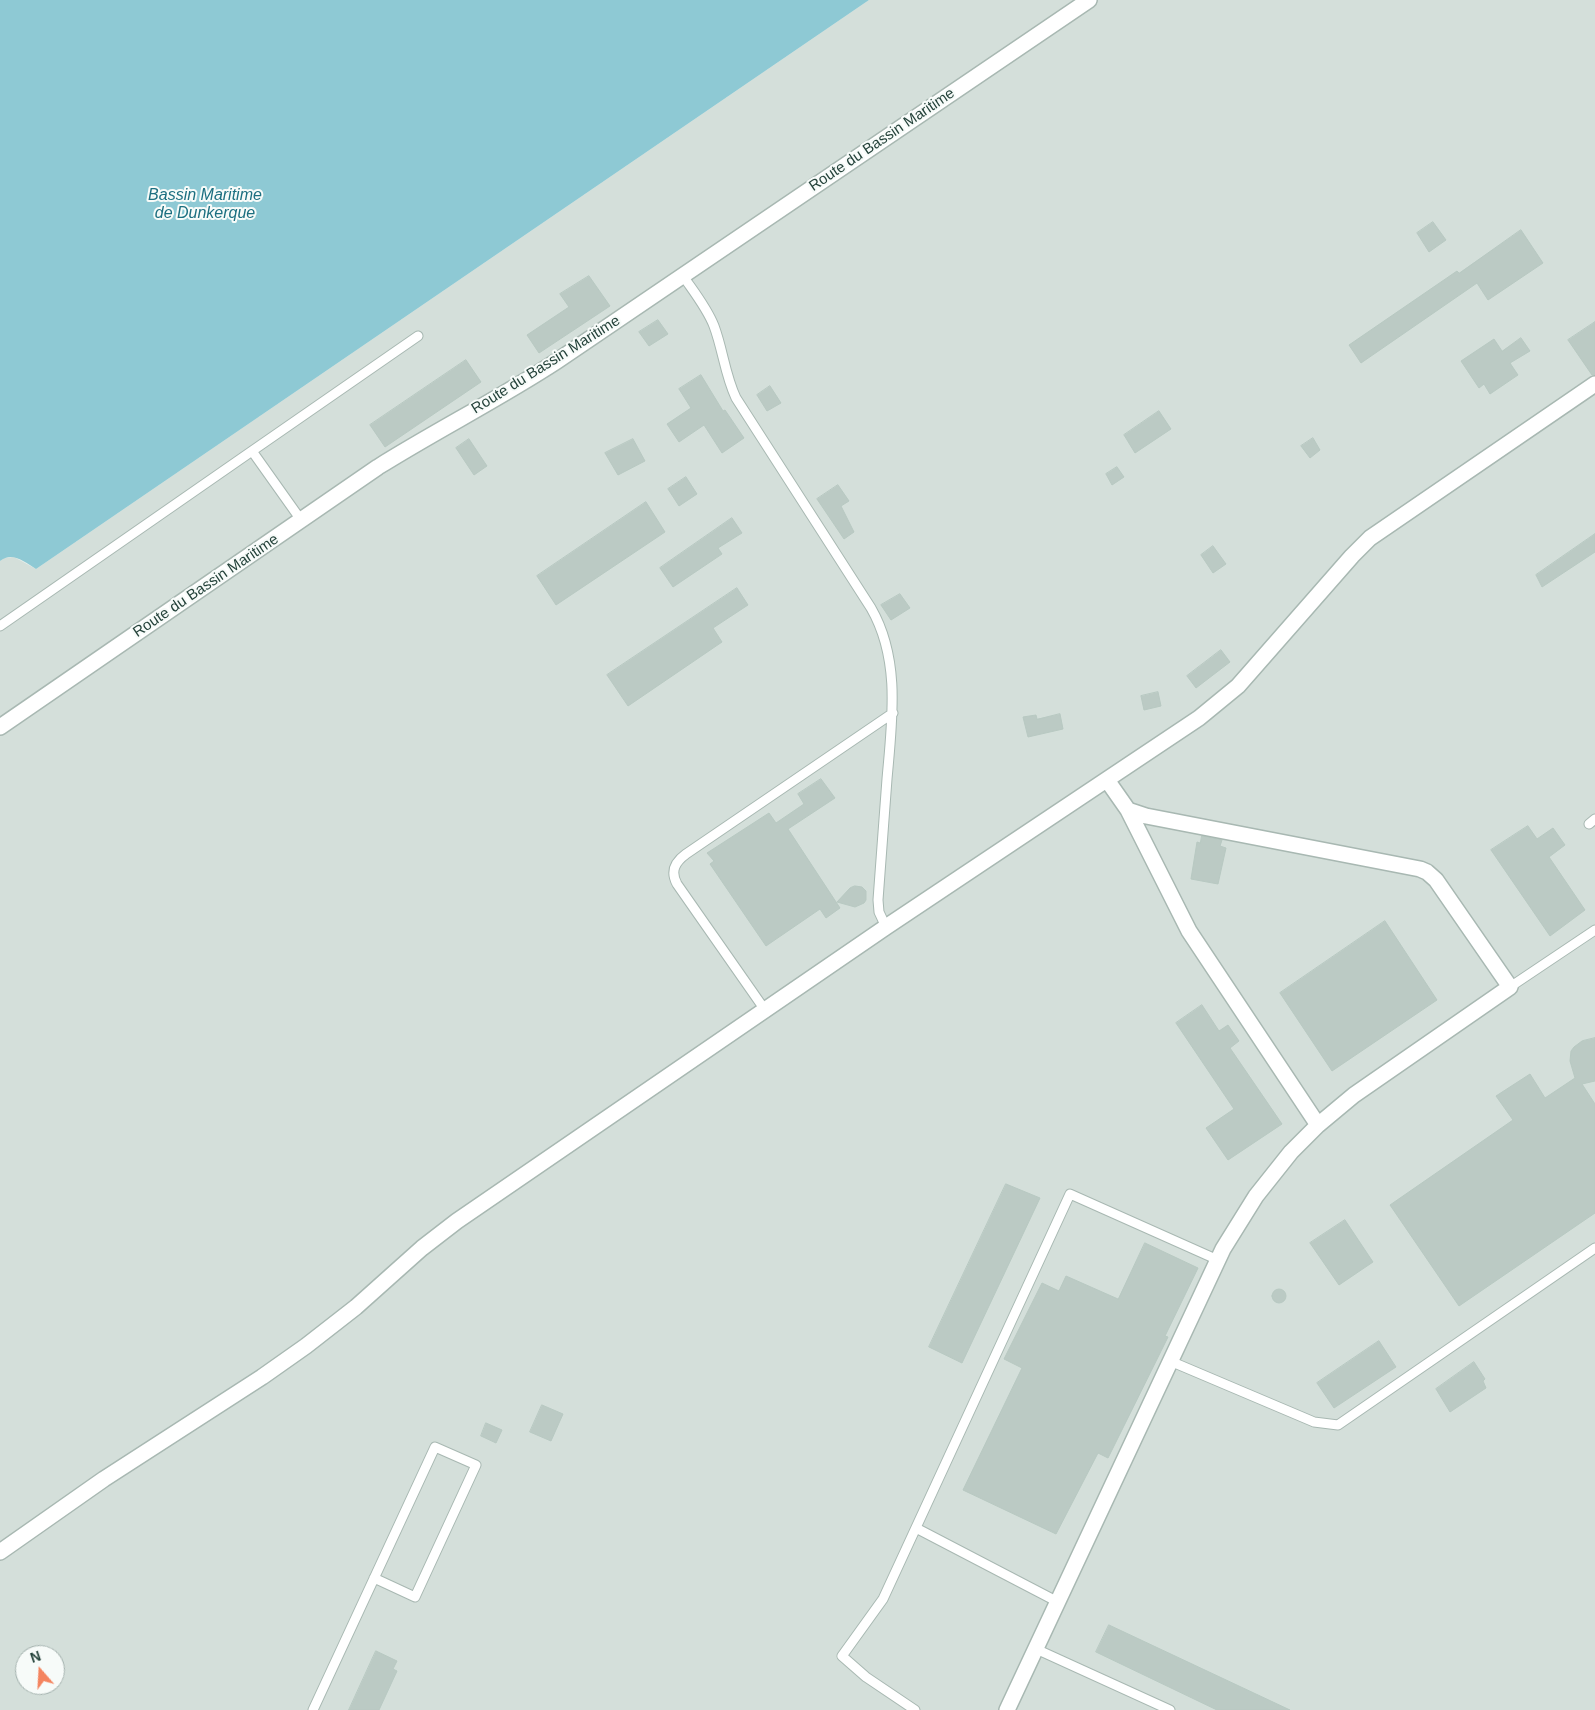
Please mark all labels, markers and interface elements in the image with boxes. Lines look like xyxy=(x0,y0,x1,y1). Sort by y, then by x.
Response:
street label: Route du Bassin Maritime xyxy=(806,85,958,195)
water label: Bassin Maritime de Dunkerque xyxy=(148,186,262,224)
street label: Route du Bassin Maritime xyxy=(468,312,624,418)
street label: Route du Bassin Maritime xyxy=(130,531,282,641)
north arrow xyxy=(15,1645,65,1695)
text: N xyxy=(28,1648,43,1666)

